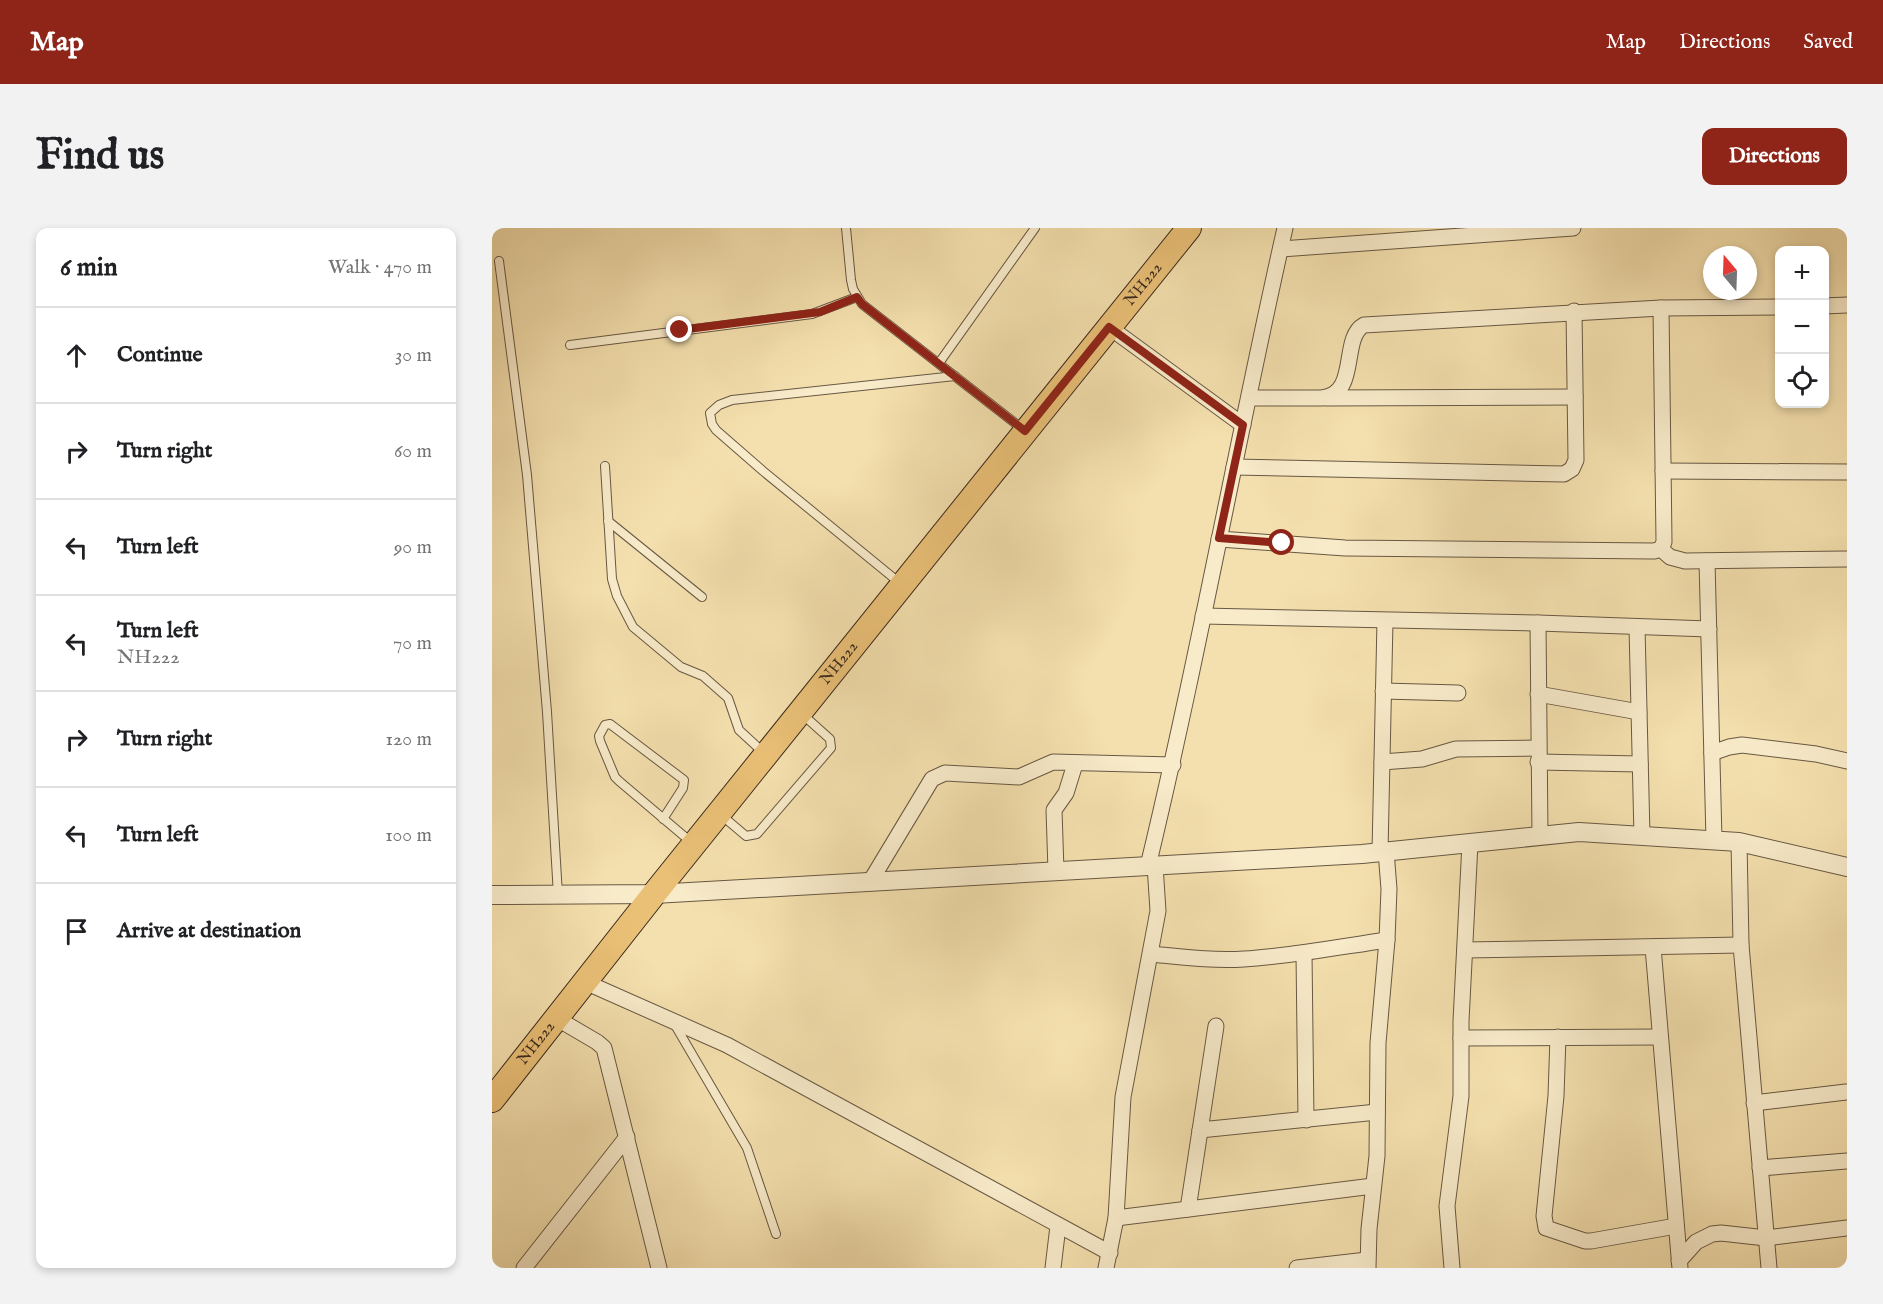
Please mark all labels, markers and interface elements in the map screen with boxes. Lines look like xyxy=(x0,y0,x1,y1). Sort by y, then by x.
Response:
text: Map xyxy=(30,25,84,60)
text: Map xyxy=(1606,29,1646,56)
text: Directions xyxy=(1679,29,1770,56)
text: Saved xyxy=(1803,29,1853,56)
button: Directions xyxy=(1702,128,1847,185)
text: Find us xyxy=(36,130,164,183)
north arrow xyxy=(1703,246,1757,300)
map controls xyxy=(1775,246,1829,408)
button: + xyxy=(1775,246,1829,300)
text: 6 min xyxy=(60,251,118,284)
text: Walk · 470 m xyxy=(328,255,432,280)
street label: NH222 xyxy=(1120,259,1167,310)
button: − xyxy=(1775,300,1829,354)
route end xyxy=(666,316,692,342)
icon: ahead xyxy=(60,339,93,372)
text: Continue xyxy=(117,341,203,369)
text: 30 m xyxy=(395,343,432,368)
button: locate xyxy=(1775,354,1829,408)
icon: right xyxy=(60,435,93,468)
text: Turn right xyxy=(117,437,212,465)
text: 60 m xyxy=(394,439,432,464)
route start xyxy=(1268,529,1294,555)
icon: left xyxy=(60,531,93,564)
text: Turn left xyxy=(117,533,199,561)
text: 90 m xyxy=(394,535,432,560)
text: Turn left xyxy=(117,617,199,645)
icon: left xyxy=(60,627,93,660)
text: 70 m xyxy=(393,631,432,656)
street label: NH222 xyxy=(816,637,863,689)
text: NH222 xyxy=(117,645,180,670)
icon: right xyxy=(60,723,93,756)
text: Turn right xyxy=(117,725,212,753)
text: 120 m xyxy=(386,727,432,752)
icon: left xyxy=(60,819,93,852)
text: Turn left xyxy=(117,821,199,849)
text: 100 m xyxy=(385,823,432,848)
icon: arrive xyxy=(60,915,93,948)
text: Arrive at destination xyxy=(117,917,301,945)
street label: NH222 xyxy=(513,1018,560,1069)

